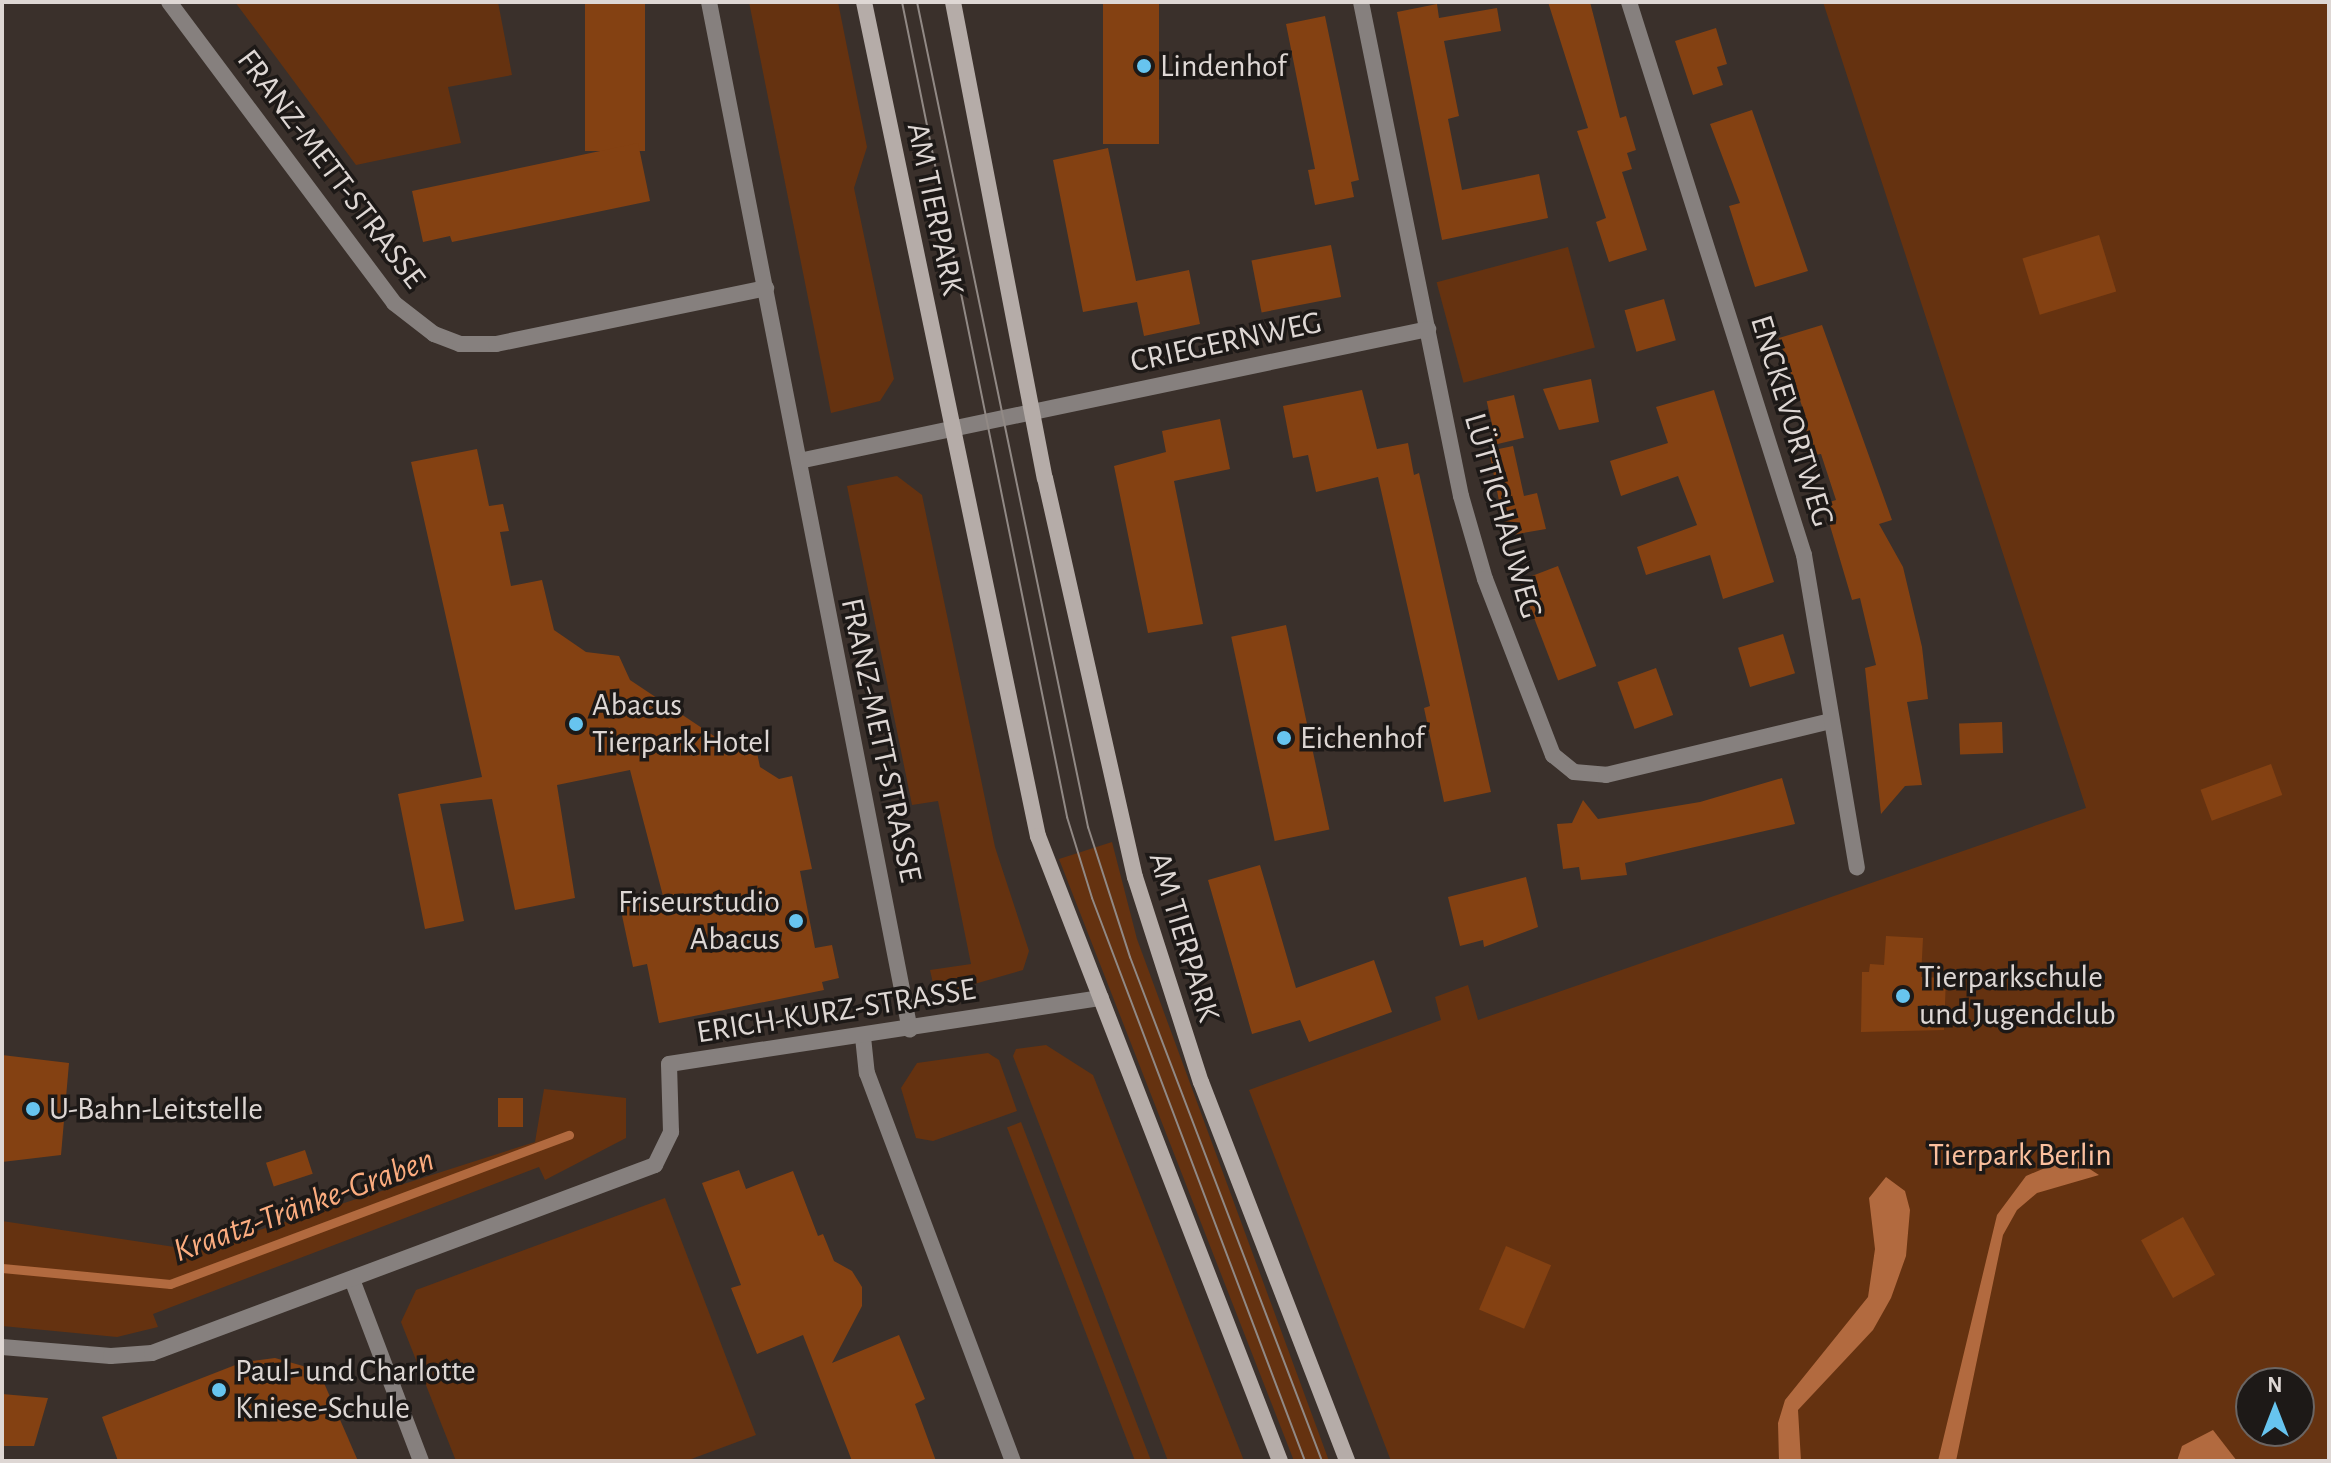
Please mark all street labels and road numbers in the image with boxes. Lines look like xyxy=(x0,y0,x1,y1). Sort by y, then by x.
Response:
street label: FRANZ-METT-STRASSE xyxy=(229,42,433,296)
street label: AM TIERPARK xyxy=(898,119,972,299)
street label: CRIEGERNWEG xyxy=(1127,303,1325,381)
street label: ENCKEVORTWEG xyxy=(1742,311,1842,531)
street label: LÜTTICHAUWEG xyxy=(1455,409,1551,623)
street label: FRANZ-METT-STRASSE xyxy=(832,594,930,886)
street label: AM TIERPARK xyxy=(1140,848,1228,1026)
street label: ERICH-KURZ-STRASSE xyxy=(694,970,978,1052)

